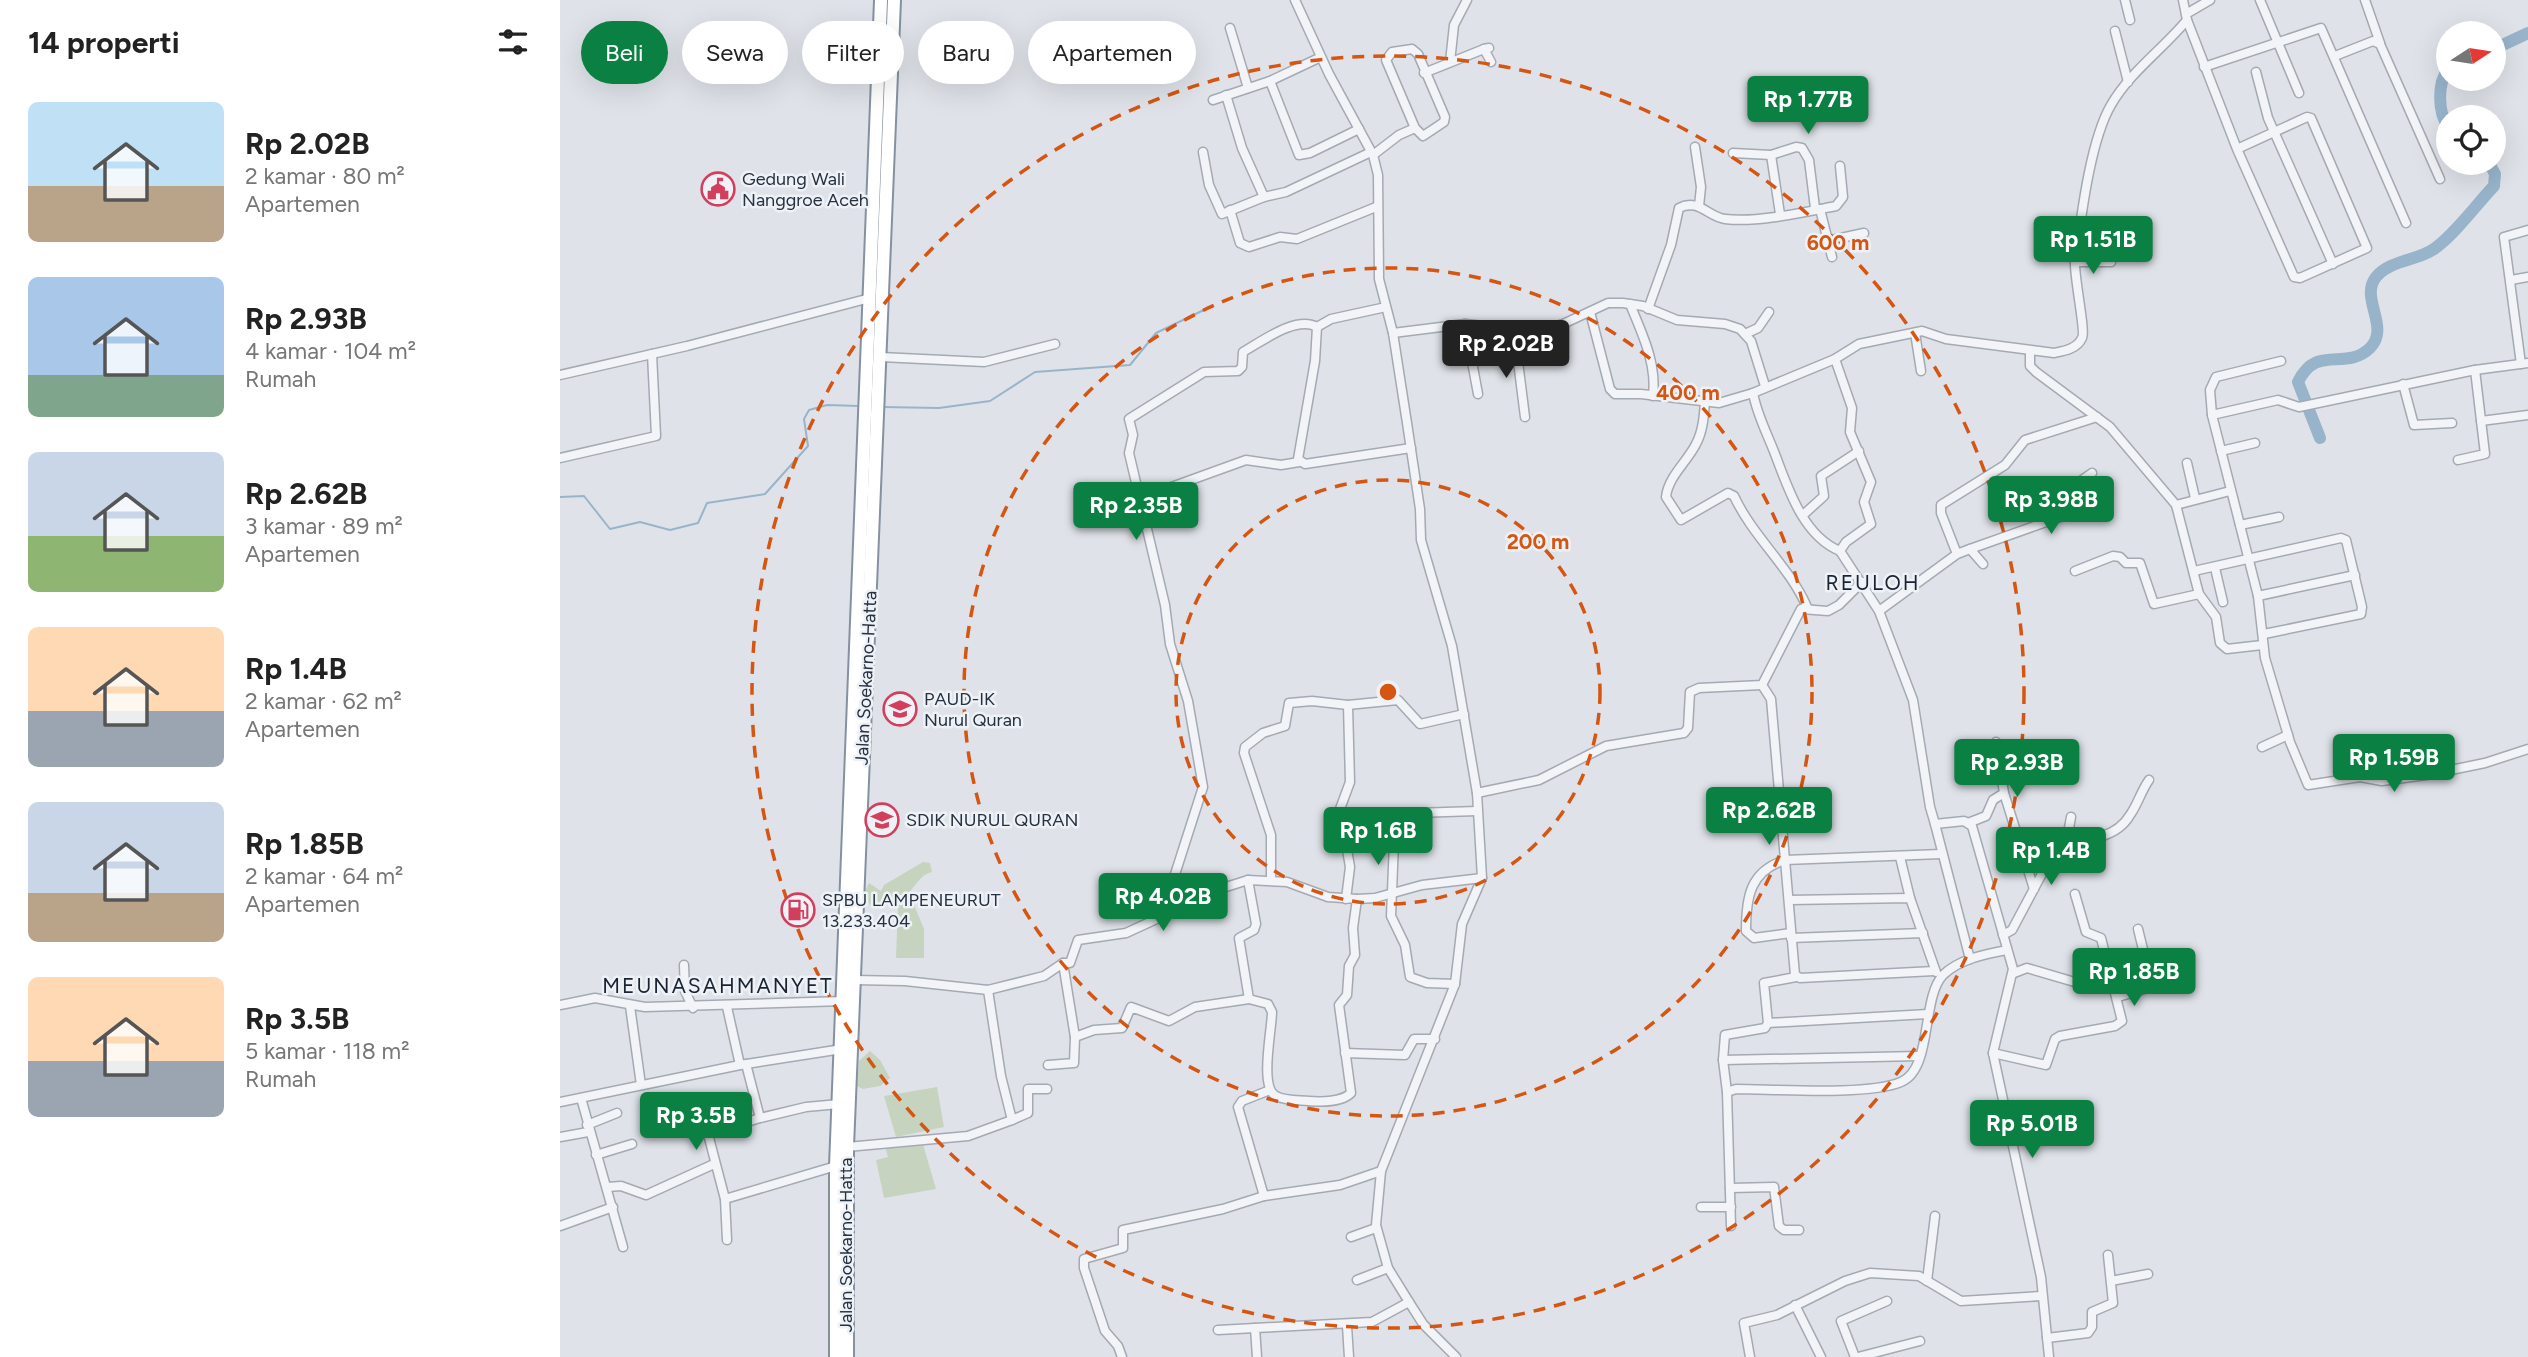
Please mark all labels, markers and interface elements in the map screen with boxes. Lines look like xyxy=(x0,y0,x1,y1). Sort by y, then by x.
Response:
chip: Beli xyxy=(581,21,668,84)
chip: Sewa xyxy=(682,21,788,84)
chip: Filter xyxy=(802,21,904,84)
chip: Baru xyxy=(918,21,1014,84)
chip: Apartemen xyxy=(1028,21,1196,84)
north arrow xyxy=(2436,21,2506,91)
map controls xyxy=(2436,21,2506,175)
icon: filters xyxy=(494,23,532,61)
text: 14 properti xyxy=(28,24,180,61)
pin: Rp 1.77B xyxy=(1736,76,1880,136)
text: Rp 1.77B xyxy=(1763,85,1853,113)
button: locate xyxy=(2436,105,2506,175)
text: Rp 2.02B xyxy=(245,125,370,162)
icon: home xyxy=(84,130,168,214)
text: 2 kamar · 80 m² xyxy=(245,162,405,190)
place label: Gedung Wali Nanggroe Aceh xyxy=(742,168,869,211)
public building icon: Gedung Wali Nanggroe Aceh xyxy=(699,170,737,208)
text: Apartemen xyxy=(245,190,360,218)
pin: Rp 1.51B xyxy=(2021,216,2165,276)
text: Rp 1.51B xyxy=(2050,225,2136,253)
text: 600 m xyxy=(1807,230,1869,255)
text: Rp 2.93B xyxy=(245,300,367,337)
icon: home xyxy=(84,305,168,389)
pin: Rp 2.02B xyxy=(1434,320,1578,380)
text: Rp 2.02B xyxy=(1458,329,1554,357)
text: 4 kamar · 104 m² xyxy=(245,337,416,365)
text: Rumah xyxy=(245,365,316,393)
text: 400 m xyxy=(1656,380,1720,405)
text: Rp 2.62B xyxy=(245,475,367,512)
pin: Rp 3.98B xyxy=(1979,476,2123,536)
icon: home xyxy=(84,480,168,564)
pin: Rp 2.35B xyxy=(1064,482,1208,542)
text: Rp 3.98B xyxy=(2004,485,2098,513)
text: Rp 2.35B xyxy=(1089,491,1183,519)
text: 3 kamar · 89 m² xyxy=(245,512,403,540)
text: 200 m xyxy=(1507,529,1569,554)
text: Apartemen xyxy=(245,540,360,568)
district label: REULOH xyxy=(1825,570,1921,595)
street label: Jalan Soekarno-Hatta xyxy=(850,590,882,766)
text: Rp 1.4B xyxy=(245,650,347,687)
icon: home xyxy=(84,655,168,739)
centre of rings xyxy=(1376,680,1400,704)
text: 2 kamar · 62 m² xyxy=(245,687,402,715)
place label: PAUD-IK Nurul Quran xyxy=(924,688,1022,731)
school or university icon: PAUD-IK Nurul Quran xyxy=(881,690,919,728)
text: Apartemen xyxy=(245,715,360,743)
pin: Rp 1.59B xyxy=(2322,734,2466,794)
pin: Rp 2.93B xyxy=(1945,740,2089,799)
text: Rp 1.59B xyxy=(2349,743,2439,771)
text: Rp 2.93B xyxy=(1970,748,2064,776)
pin: Rp 2.62B xyxy=(1697,788,1841,847)
text: Rp 2.62B xyxy=(1722,796,1816,824)
school or university icon: SDIK NURUL QURAN xyxy=(863,801,901,839)
pin: Rp 1.6B xyxy=(1313,808,1443,867)
place label: SDIK NURUL QURAN xyxy=(906,809,1078,831)
text: Rp 1.6B xyxy=(1340,816,1416,844)
text: Rp 1.85B xyxy=(245,825,364,862)
pin: Rp 1.4B xyxy=(1986,828,2116,887)
icon: home xyxy=(84,830,168,914)
text: Rp 1.4B xyxy=(2012,836,2090,864)
text: 2 kamar · 64 m² xyxy=(245,862,403,890)
pin: Rp 4.02B xyxy=(1091,874,1235,933)
text: Rp 4.02B xyxy=(1115,882,1211,910)
place label: SPBU LAMPENEURUT 13.233.404 xyxy=(822,889,1001,932)
text: Apartemen xyxy=(245,890,360,918)
fuel station icon: SPBU LAMPENEURUT 13.233.404 xyxy=(779,891,817,929)
pin: Rp 1.85B xyxy=(2062,948,2206,1008)
text: Rp 1.85B xyxy=(2088,957,2180,985)
district label: MEUNASAHMANYET xyxy=(602,973,834,998)
text: Rp 3.5B xyxy=(245,1000,349,1037)
icon: home xyxy=(84,1005,168,1089)
text: 5 kamar · 118 m² xyxy=(245,1037,410,1065)
text: Rumah xyxy=(245,1065,316,1093)
pin: Rp 3.5B xyxy=(631,1092,761,1152)
pin: Rp 5.01B xyxy=(1960,1100,2104,1160)
text: Rp 3.5B xyxy=(656,1101,736,1129)
text: Rp 5.01B xyxy=(1986,1109,2078,1137)
street label: Jalan Soekarno-Hatta xyxy=(835,1158,857,1332)

